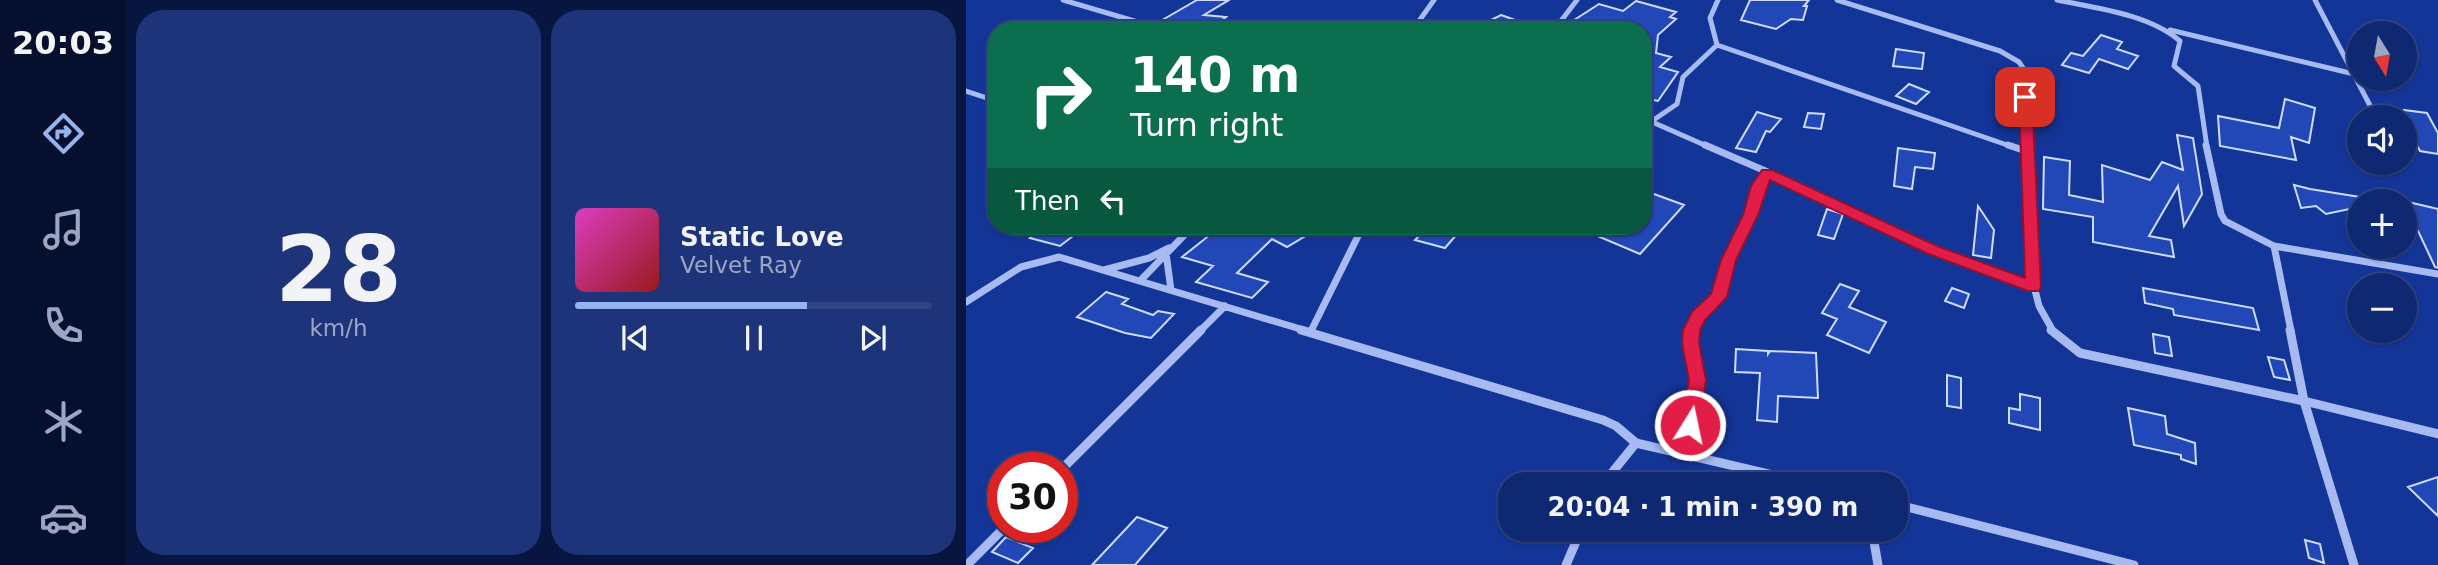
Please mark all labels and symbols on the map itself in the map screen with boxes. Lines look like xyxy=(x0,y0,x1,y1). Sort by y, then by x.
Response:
north arrow xyxy=(2347,21,2417,91)
pin xyxy=(1995,67,2055,127)
position arrow xyxy=(1653,388,1727,462)
speed limit sign: 30 xyxy=(987,452,1078,543)

